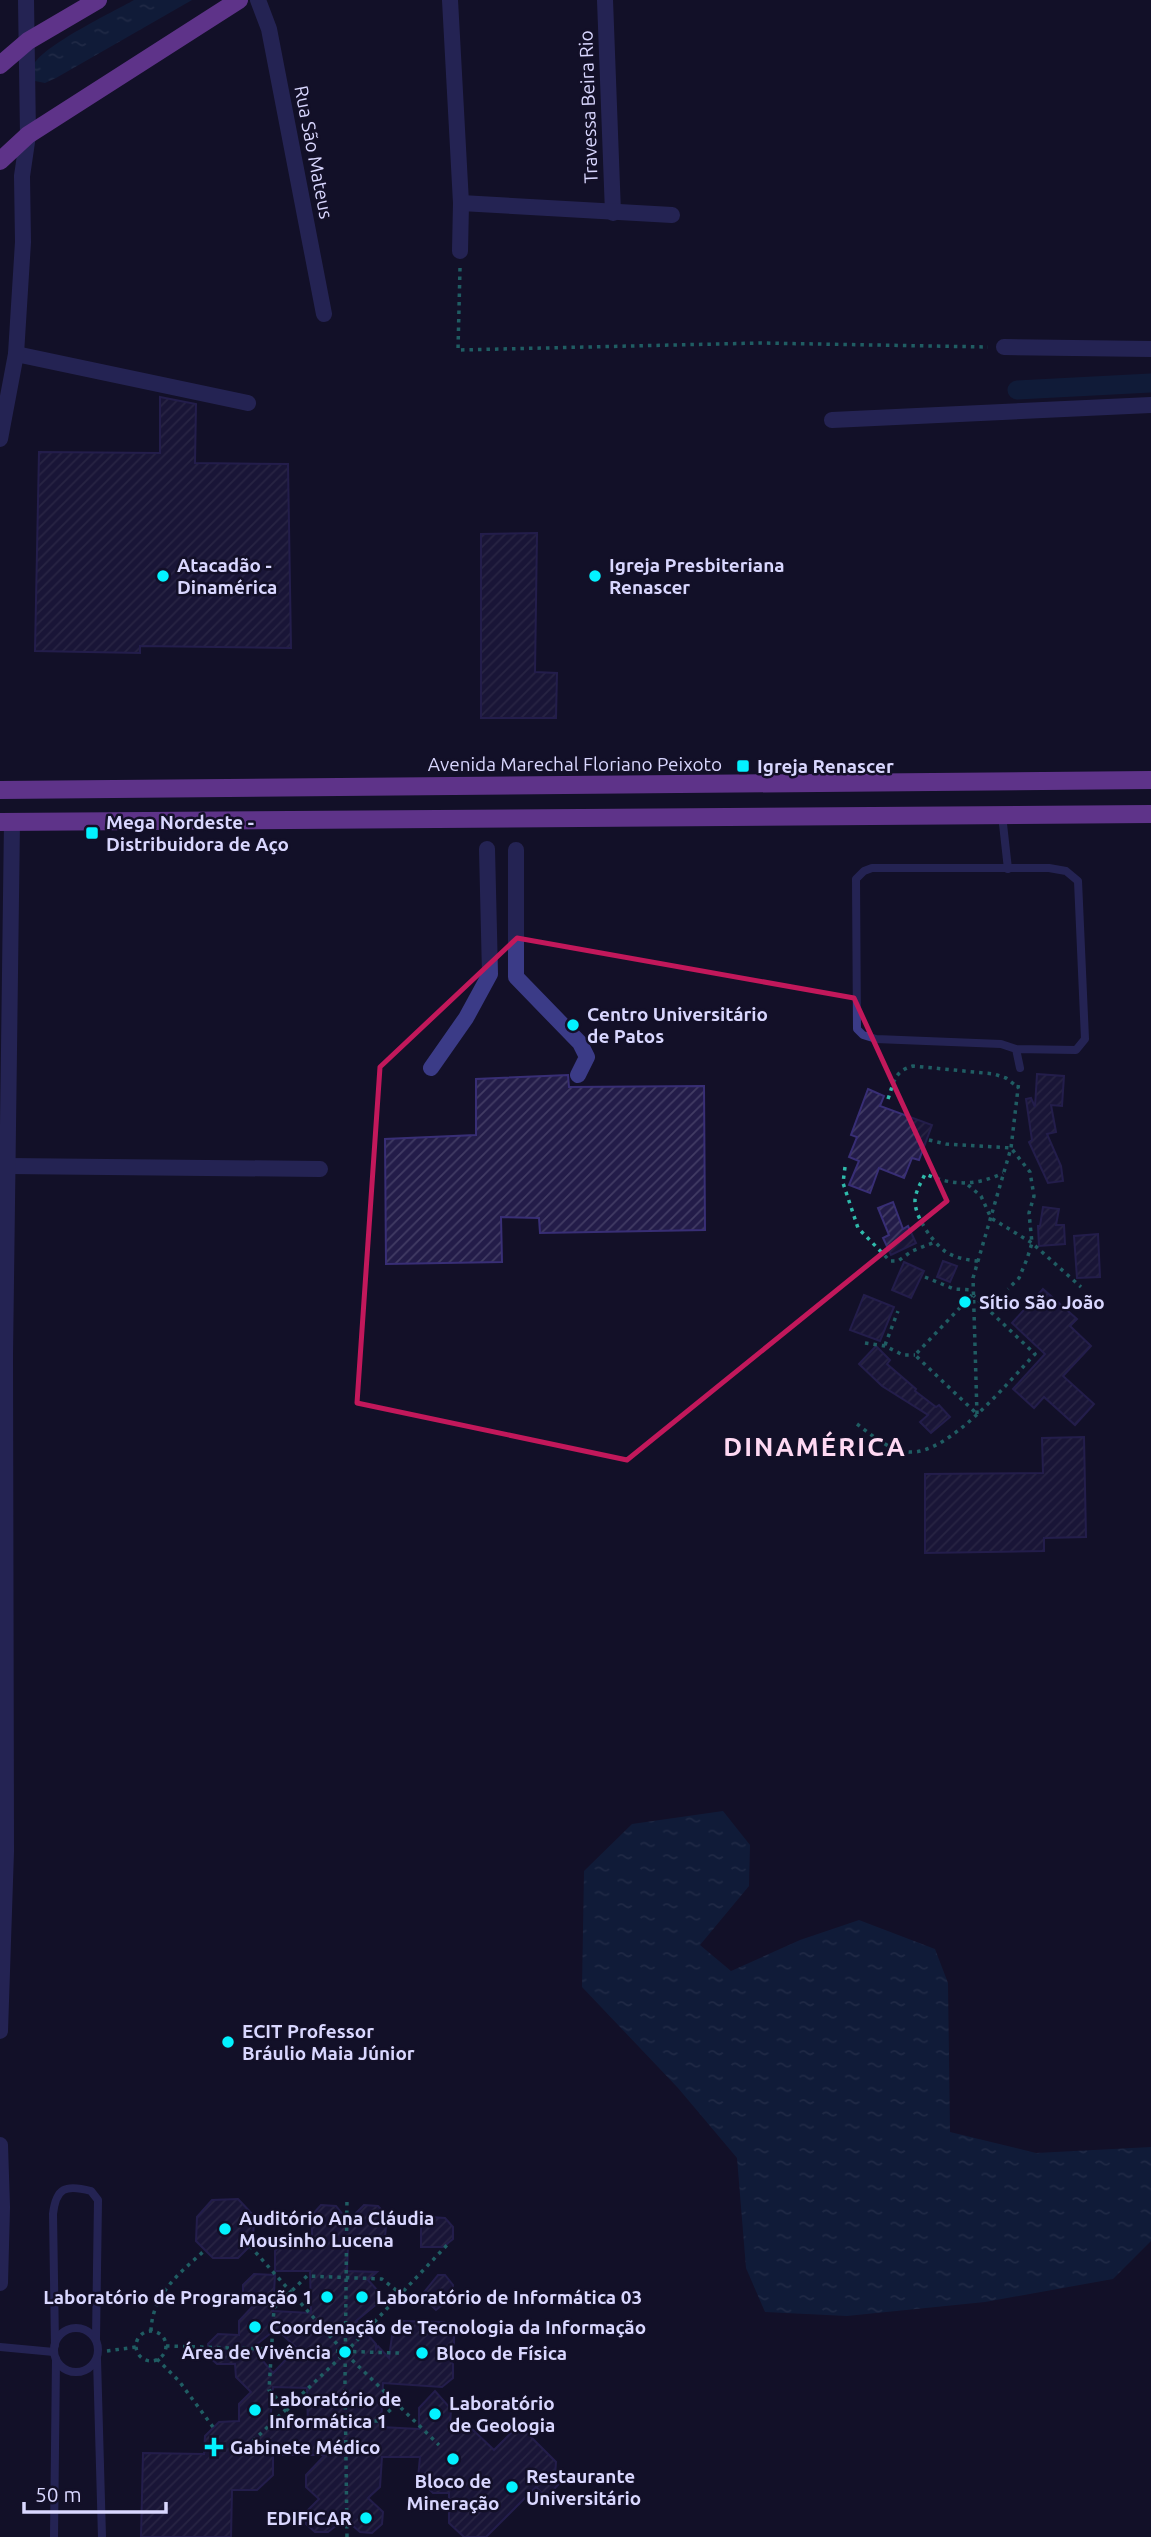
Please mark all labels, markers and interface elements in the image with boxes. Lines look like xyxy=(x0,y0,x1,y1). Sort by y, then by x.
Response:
street label: Travessa Beira Rio xyxy=(574,30,602,184)
street label: Rua São Mateus xyxy=(290,83,338,221)
place label: Atacadão - Dinamérica xyxy=(177,554,277,598)
place label: Igreja Presbiteriana Renascer xyxy=(609,554,785,598)
marker: Atacadão - Dinamérica xyxy=(155,568,171,584)
marker: Igreja Presbiteriana Renascer xyxy=(587,568,603,584)
street label: Avenida Marechal Floriano Peixoto xyxy=(428,753,722,775)
place label: Igreja Renascer xyxy=(757,755,894,777)
marker: Igreja Renascer xyxy=(735,758,751,774)
place label: Mega Nordeste - Distribuidora de Aço xyxy=(106,811,289,855)
marker: Mega Nordeste - Distribuidora de Aço xyxy=(84,825,100,841)
place label: Centro Universitário de Patos xyxy=(587,1003,768,1047)
marker: Centro Universitário de Patos xyxy=(565,1017,581,1033)
place label: Sítio São João xyxy=(979,1291,1105,1313)
marker: Sítio São João xyxy=(957,1294,973,1310)
district label: DINAMÉRICA xyxy=(723,1431,907,1461)
place label: ECIT Professor Bráulio Maia Júnior xyxy=(242,2020,415,2064)
marker: ECIT Professor Bráulio Maia Júnior xyxy=(220,2034,236,2050)
place label: Auditório Ana Cláudia Mousinho Lucena xyxy=(239,2207,434,2251)
marker: Auditório Ana Cláudia Mousinho Lucena xyxy=(217,2221,233,2237)
place label: Laboratório de Programação 1 xyxy=(43,2286,313,2308)
place label: Laboratório de Informática 03 xyxy=(376,2286,642,2308)
marker: Laboratório de Programação 1 xyxy=(319,2289,335,2305)
marker: Laboratório de Informática 03 xyxy=(354,2289,370,2305)
place label: Coordenação de Tecnologia da Informação xyxy=(269,2316,646,2338)
marker: Coordenação de Tecnologia da Informação xyxy=(247,2319,263,2335)
place label: Área de Vivência xyxy=(181,2341,331,2363)
place label: Bloco de Física xyxy=(436,2342,567,2364)
marker: Área de Vivência xyxy=(337,2344,353,2360)
marker: Bloco de Física xyxy=(414,2345,430,2361)
place label: Laboratório de Informática 1 xyxy=(269,2388,401,2432)
place label: Laboratório de Geologia xyxy=(449,2392,555,2436)
marker: Laboratório de Informática 1 xyxy=(247,2402,263,2418)
marker: Laboratório de Geologia xyxy=(427,2406,443,2422)
place label: Gabinete Médico xyxy=(230,2436,380,2458)
marker: Gabinete Médico xyxy=(204,2437,224,2457)
marker: Bloco de Mineração xyxy=(445,2451,461,2467)
place label: Restaurante Universitário xyxy=(526,2465,641,2509)
scale bar xyxy=(24,2470,166,2514)
place label: Bloco de Mineração xyxy=(407,2470,499,2514)
marker: Restaurante Universitário xyxy=(504,2479,520,2495)
text: 50 m xyxy=(35,2482,82,2506)
place label: EDIFICAR xyxy=(266,2507,353,2529)
marker: EDIFICAR xyxy=(358,2510,374,2526)

